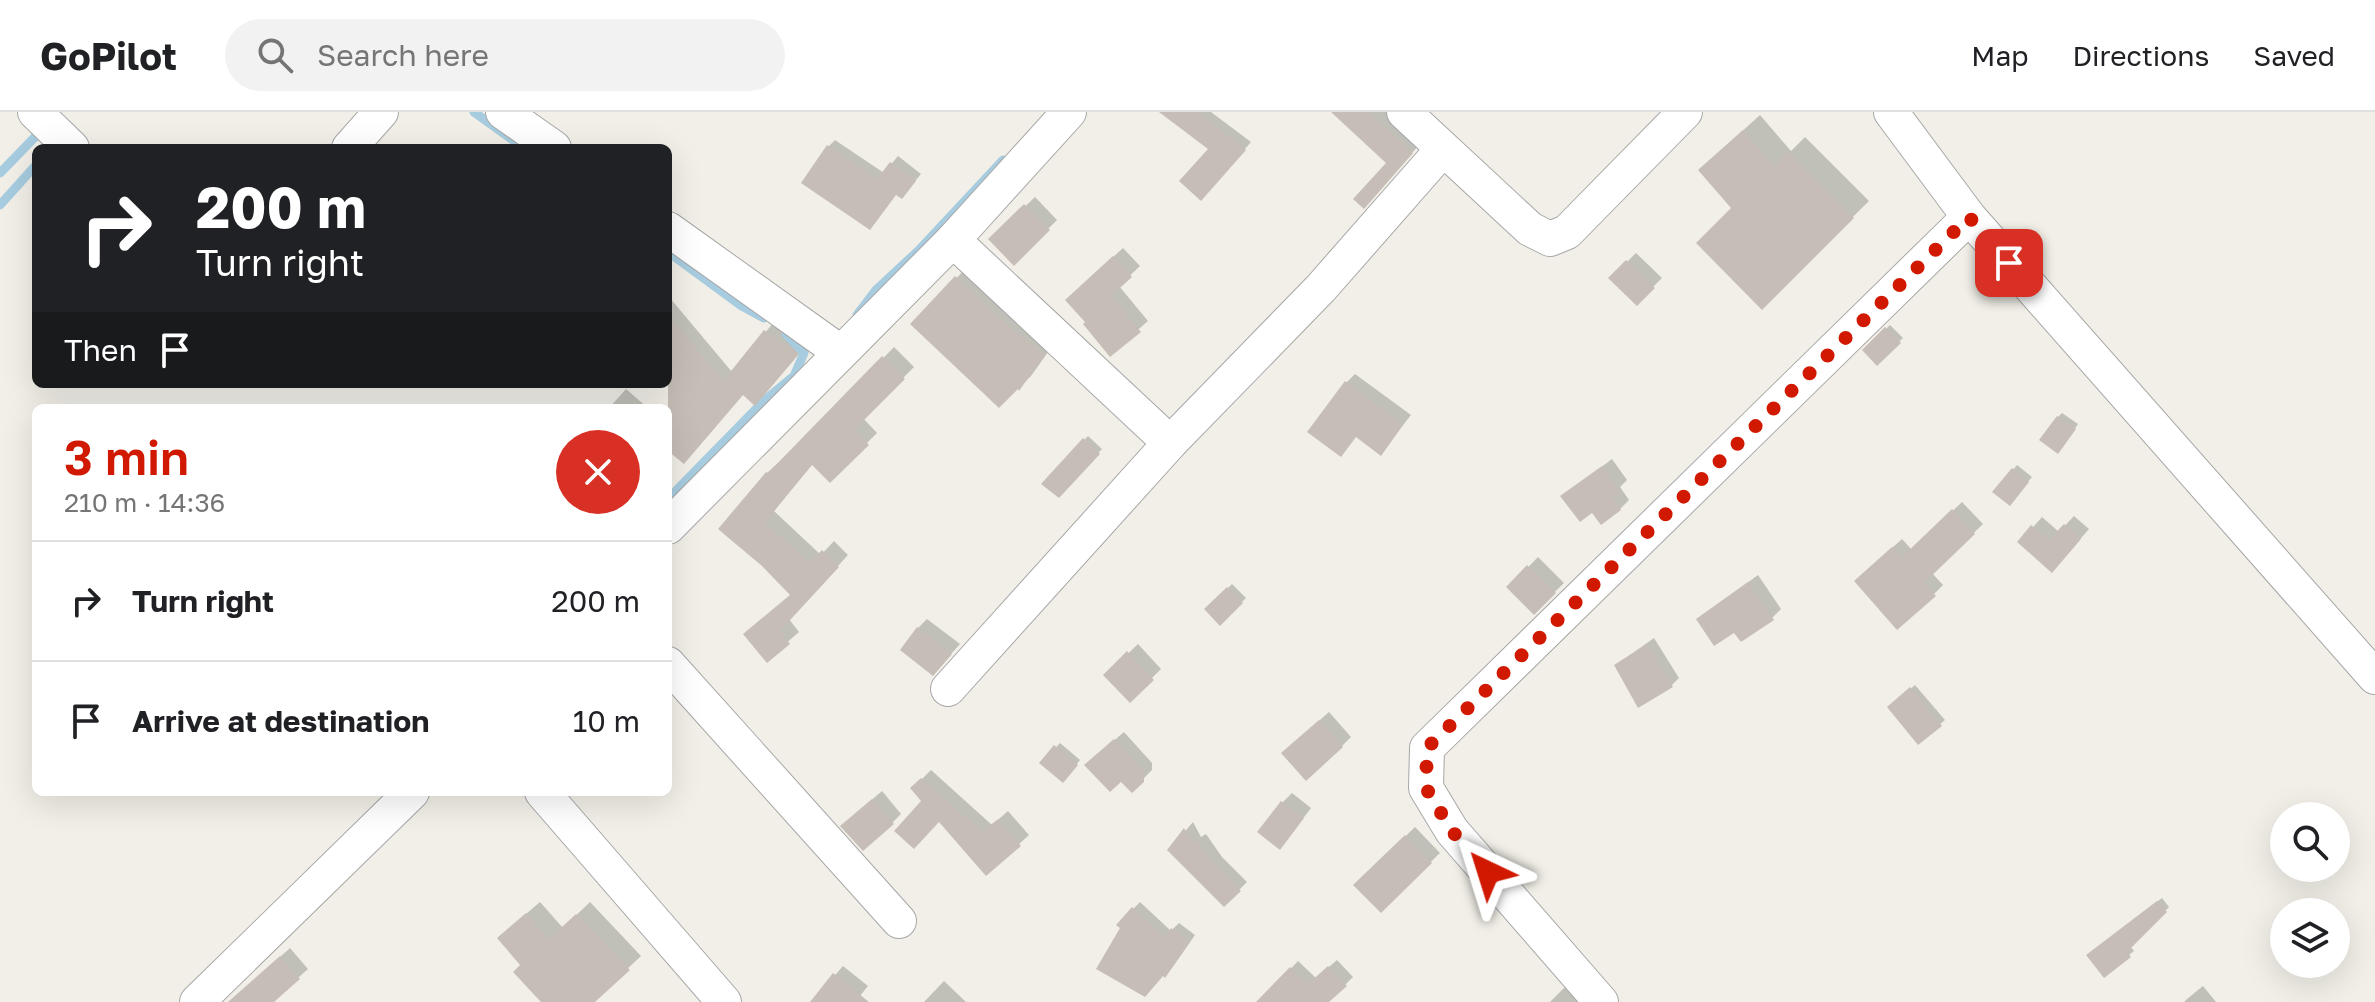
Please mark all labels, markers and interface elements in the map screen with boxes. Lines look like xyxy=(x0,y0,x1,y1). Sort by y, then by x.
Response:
search box xyxy=(225,19,785,91)
text: GoPilot xyxy=(40,33,177,78)
icon: search xyxy=(253,33,297,77)
text: Search here xyxy=(317,37,489,73)
text: Map xyxy=(1971,39,2028,72)
text: Directions xyxy=(2072,39,2209,72)
text: Saved xyxy=(2253,39,2335,72)
text: 200 m xyxy=(196,173,366,240)
icon: right xyxy=(64,176,168,280)
pin xyxy=(1975,229,2043,297)
text: Turn right xyxy=(196,241,364,284)
icon: arrive xyxy=(1987,241,2031,285)
icon: arrive xyxy=(153,328,197,372)
text: Then xyxy=(64,332,137,368)
text: 3 min xyxy=(64,428,189,486)
button: close xyxy=(556,430,640,514)
text: 210 m · 14:36 xyxy=(64,487,225,518)
icon: right xyxy=(64,579,108,623)
text: Turn right xyxy=(132,583,274,619)
text: 200 m xyxy=(551,583,640,619)
icon: arrive xyxy=(64,699,108,743)
text: Arrive at destination xyxy=(132,703,429,739)
text: 10 m xyxy=(573,703,640,739)
map controls xyxy=(2270,802,2350,978)
button: search xyxy=(2270,802,2350,882)
position arrow xyxy=(1446,830,1530,914)
button: layers xyxy=(2270,898,2350,978)

